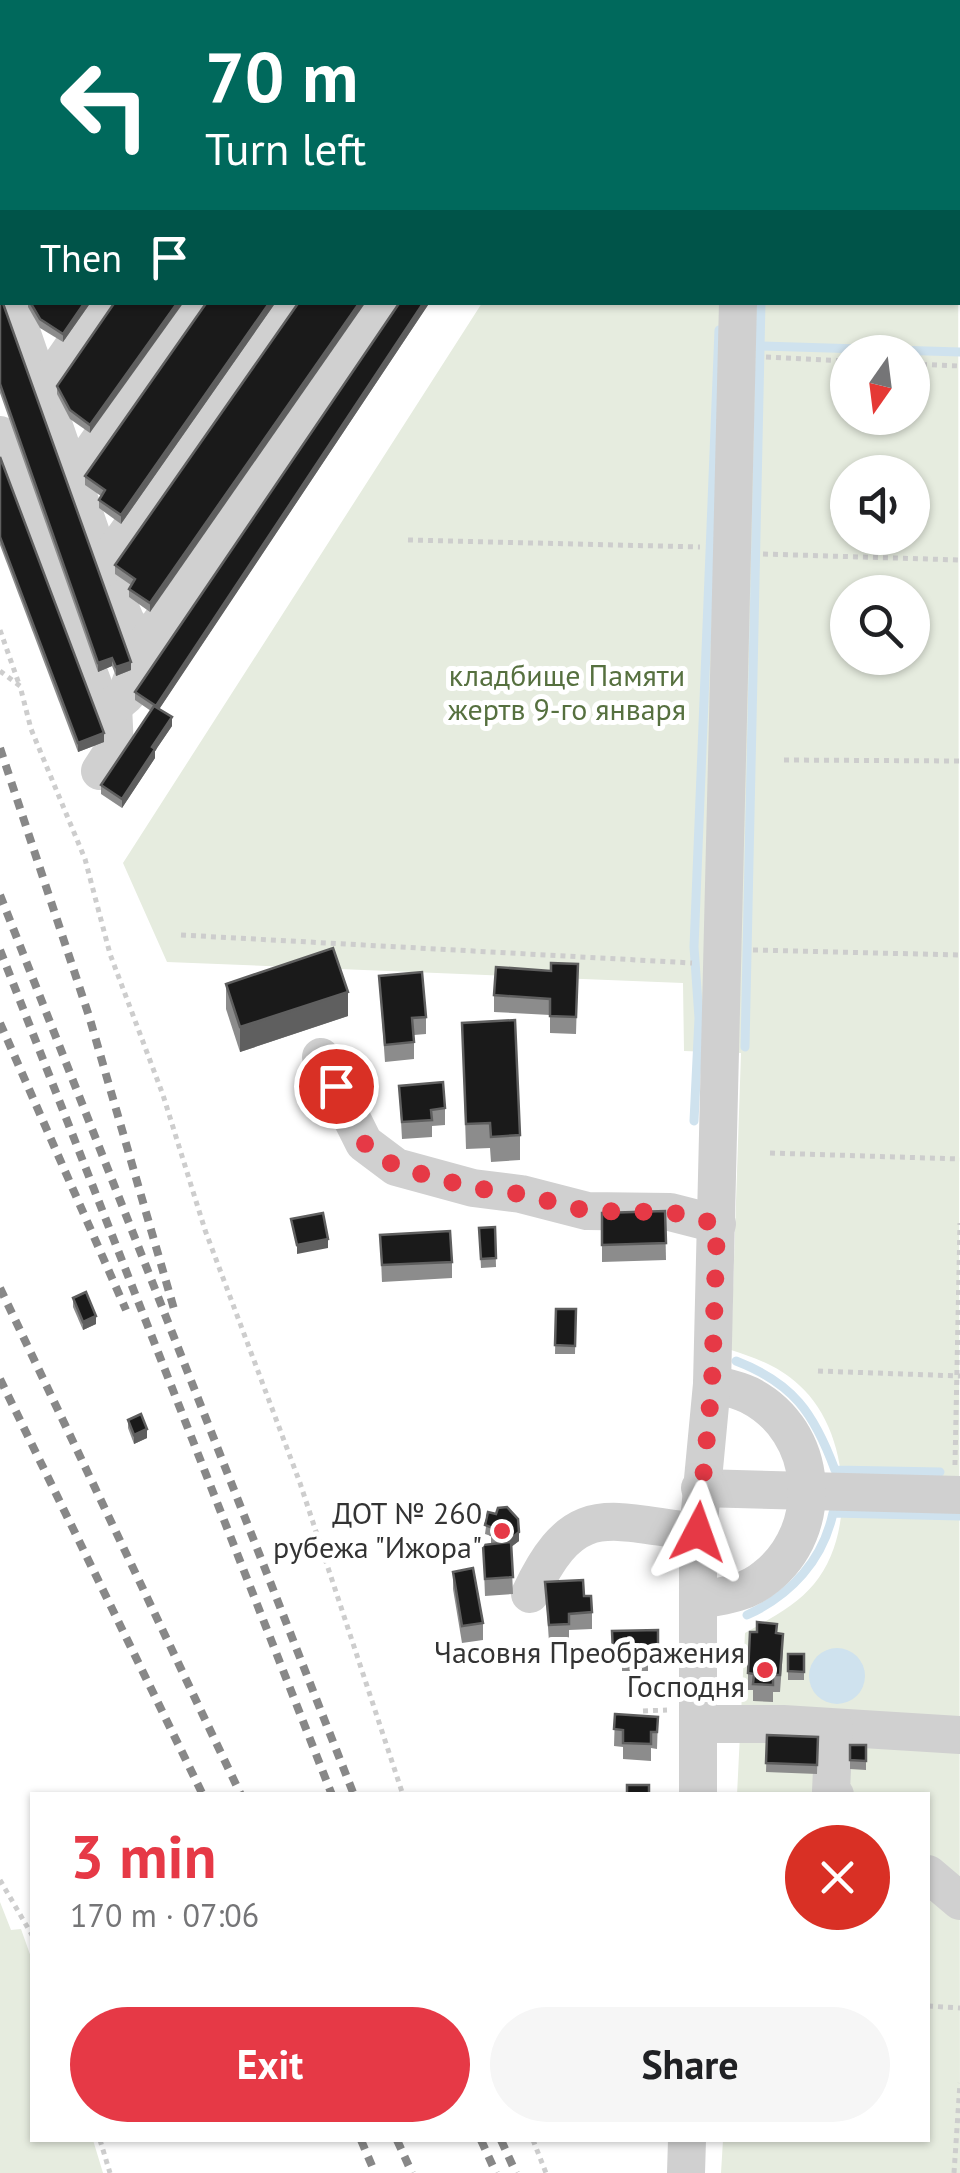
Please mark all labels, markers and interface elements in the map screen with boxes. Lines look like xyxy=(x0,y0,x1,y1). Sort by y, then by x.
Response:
text: 70 m xyxy=(205,31,358,121)
icon: left xyxy=(40,40,170,170)
text: Turn left xyxy=(205,119,366,177)
icon: arrive xyxy=(142,230,197,285)
text: Then xyxy=(40,233,122,282)
north arrow xyxy=(830,335,930,435)
map controls xyxy=(830,335,930,675)
button: sound xyxy=(830,455,930,555)
button: search xyxy=(830,575,930,675)
park label: кладбище Памяти жертв 9-го января xyxy=(448,655,686,728)
pin xyxy=(294,1044,379,1129)
icon: arrive xyxy=(309,1059,364,1114)
position arrow xyxy=(646,1480,750,1584)
place label: ДОТ № 260 рубежа "Ижора" xyxy=(273,1493,482,1566)
marker: ДОТ № 260 рубежа "Ижора" xyxy=(491,1520,513,1542)
place label: Часовня Преображения Господня xyxy=(434,1632,745,1705)
marker: Часовня Преображения Господня xyxy=(754,1659,776,1681)
text: 3 min xyxy=(70,1817,216,1895)
button: close xyxy=(785,1825,890,1930)
text: 170 m · 07:06 xyxy=(70,1894,259,1936)
button: Exit xyxy=(70,2007,470,2122)
button: Share xyxy=(490,2007,890,2122)

